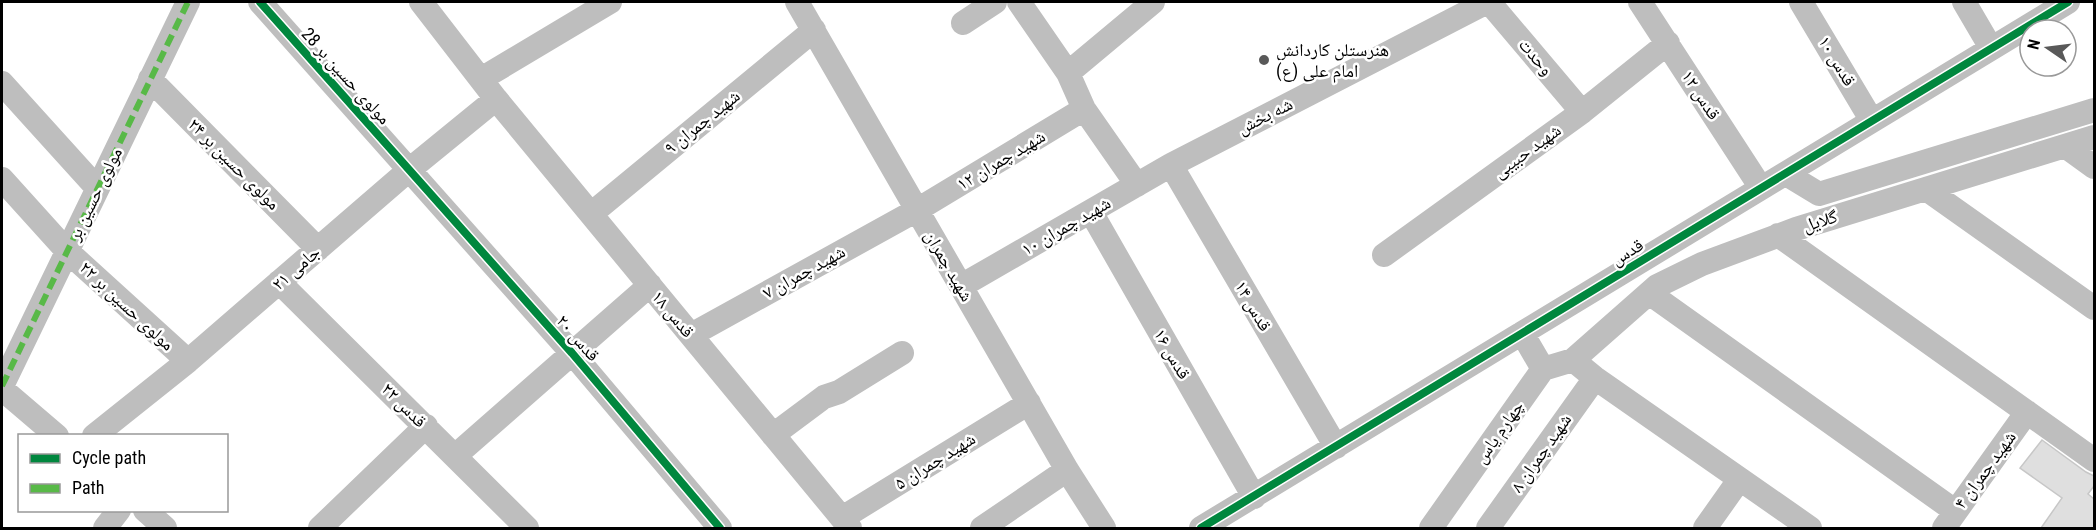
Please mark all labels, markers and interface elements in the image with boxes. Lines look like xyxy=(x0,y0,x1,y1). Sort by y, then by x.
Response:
north arrow xyxy=(2018,18,2078,78)
street label: مولوی حسین بر 28 xyxy=(297,23,395,129)
street label: قدس ۱۰ xyxy=(1814,32,1860,90)
street label: وحدت xyxy=(1515,34,1558,80)
text: N xyxy=(2024,37,2044,52)
place label: هنرستلن کاردانش امام علی (ع) xyxy=(1276,39,1389,83)
marker: هنرستلن کاردانش امام علی (ع) xyxy=(1257,53,1271,67)
street label: قدس ۱۲ xyxy=(1677,66,1725,124)
street label: شهید چمران ۹ xyxy=(660,85,744,159)
street label: شه بخش xyxy=(1234,93,1296,139)
street label: مولوی حسین بر ۲۴ xyxy=(183,113,285,215)
street label: شهید حبیبی xyxy=(1489,119,1565,183)
street label: شهید چمران ۱۲ xyxy=(953,125,1049,195)
street label: مولوی حسین بر xyxy=(63,144,127,245)
street label: شهید چمران ۱۰ xyxy=(1018,192,1114,260)
street label: گلایل xyxy=(1800,205,1841,237)
street label: شهید چمران xyxy=(920,226,978,306)
street label: قدس xyxy=(1607,234,1647,270)
street label: شهید چمران ۷ xyxy=(759,240,849,304)
street label: جامی ۲۱ xyxy=(267,241,325,295)
street label: مولوی حسین بر ۲۲ xyxy=(75,257,179,355)
street label: قدس ۱۴ xyxy=(1230,277,1276,335)
street label: قدس ۱۸ xyxy=(647,286,699,342)
street label: قدس ۲۰ xyxy=(552,310,604,366)
street label: قدس ۱۶ xyxy=(1149,325,1195,383)
street label: قدس ۲۲ xyxy=(377,378,431,432)
street label: چهارم یاس xyxy=(1469,396,1529,468)
street label: شهید چمران ۸ xyxy=(1506,409,1576,497)
street label: شهید چمران ۴ xyxy=(1949,427,2021,513)
street label: شهید چمران ۵ xyxy=(891,428,979,494)
legend xyxy=(18,434,228,512)
text: Cycle path xyxy=(72,447,146,468)
text: Path xyxy=(72,477,105,498)

